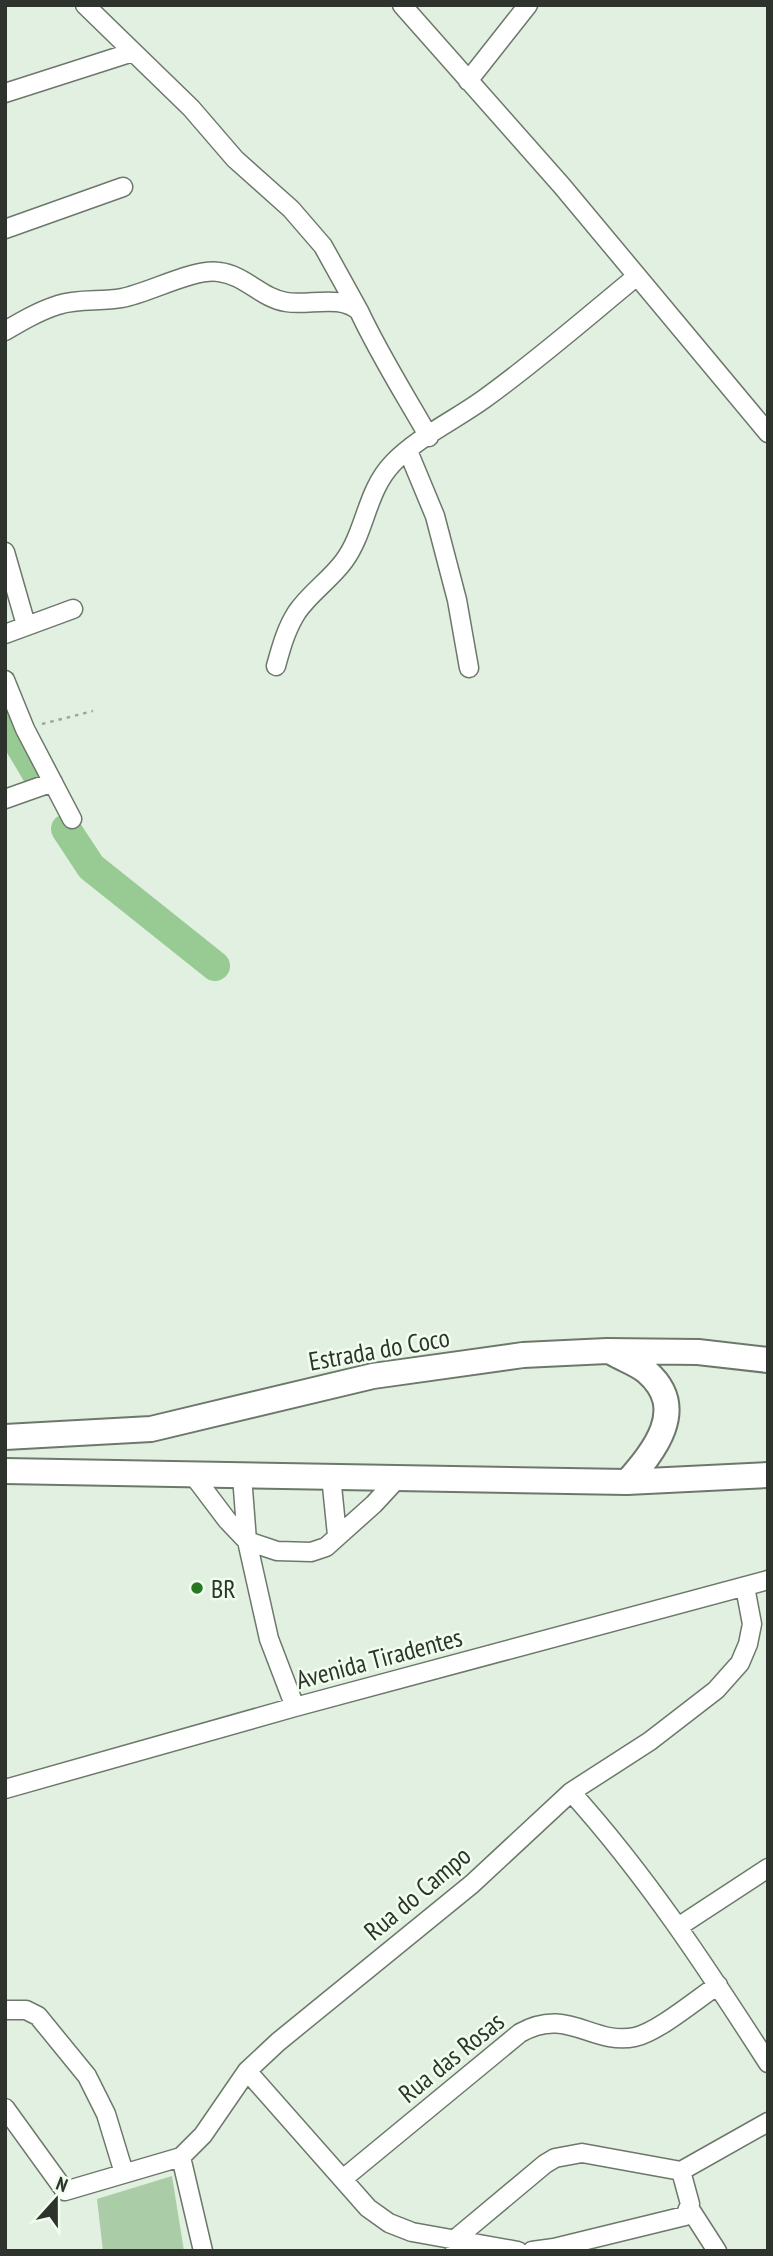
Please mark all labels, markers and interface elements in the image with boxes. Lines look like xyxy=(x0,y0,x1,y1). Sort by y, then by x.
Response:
street label: Estrada do Coco xyxy=(306,1320,452,1378)
place label: BR xyxy=(211,1572,236,1605)
marker: BR xyxy=(189,1580,205,1596)
street label: Avenida Tiradentes xyxy=(292,1620,466,1696)
street label: Rua do Campo xyxy=(357,1839,477,1947)
street label: Rua das Rosas xyxy=(392,2004,510,2110)
north arrow xyxy=(21,2165,91,2235)
text: N xyxy=(53,2171,71,2197)

